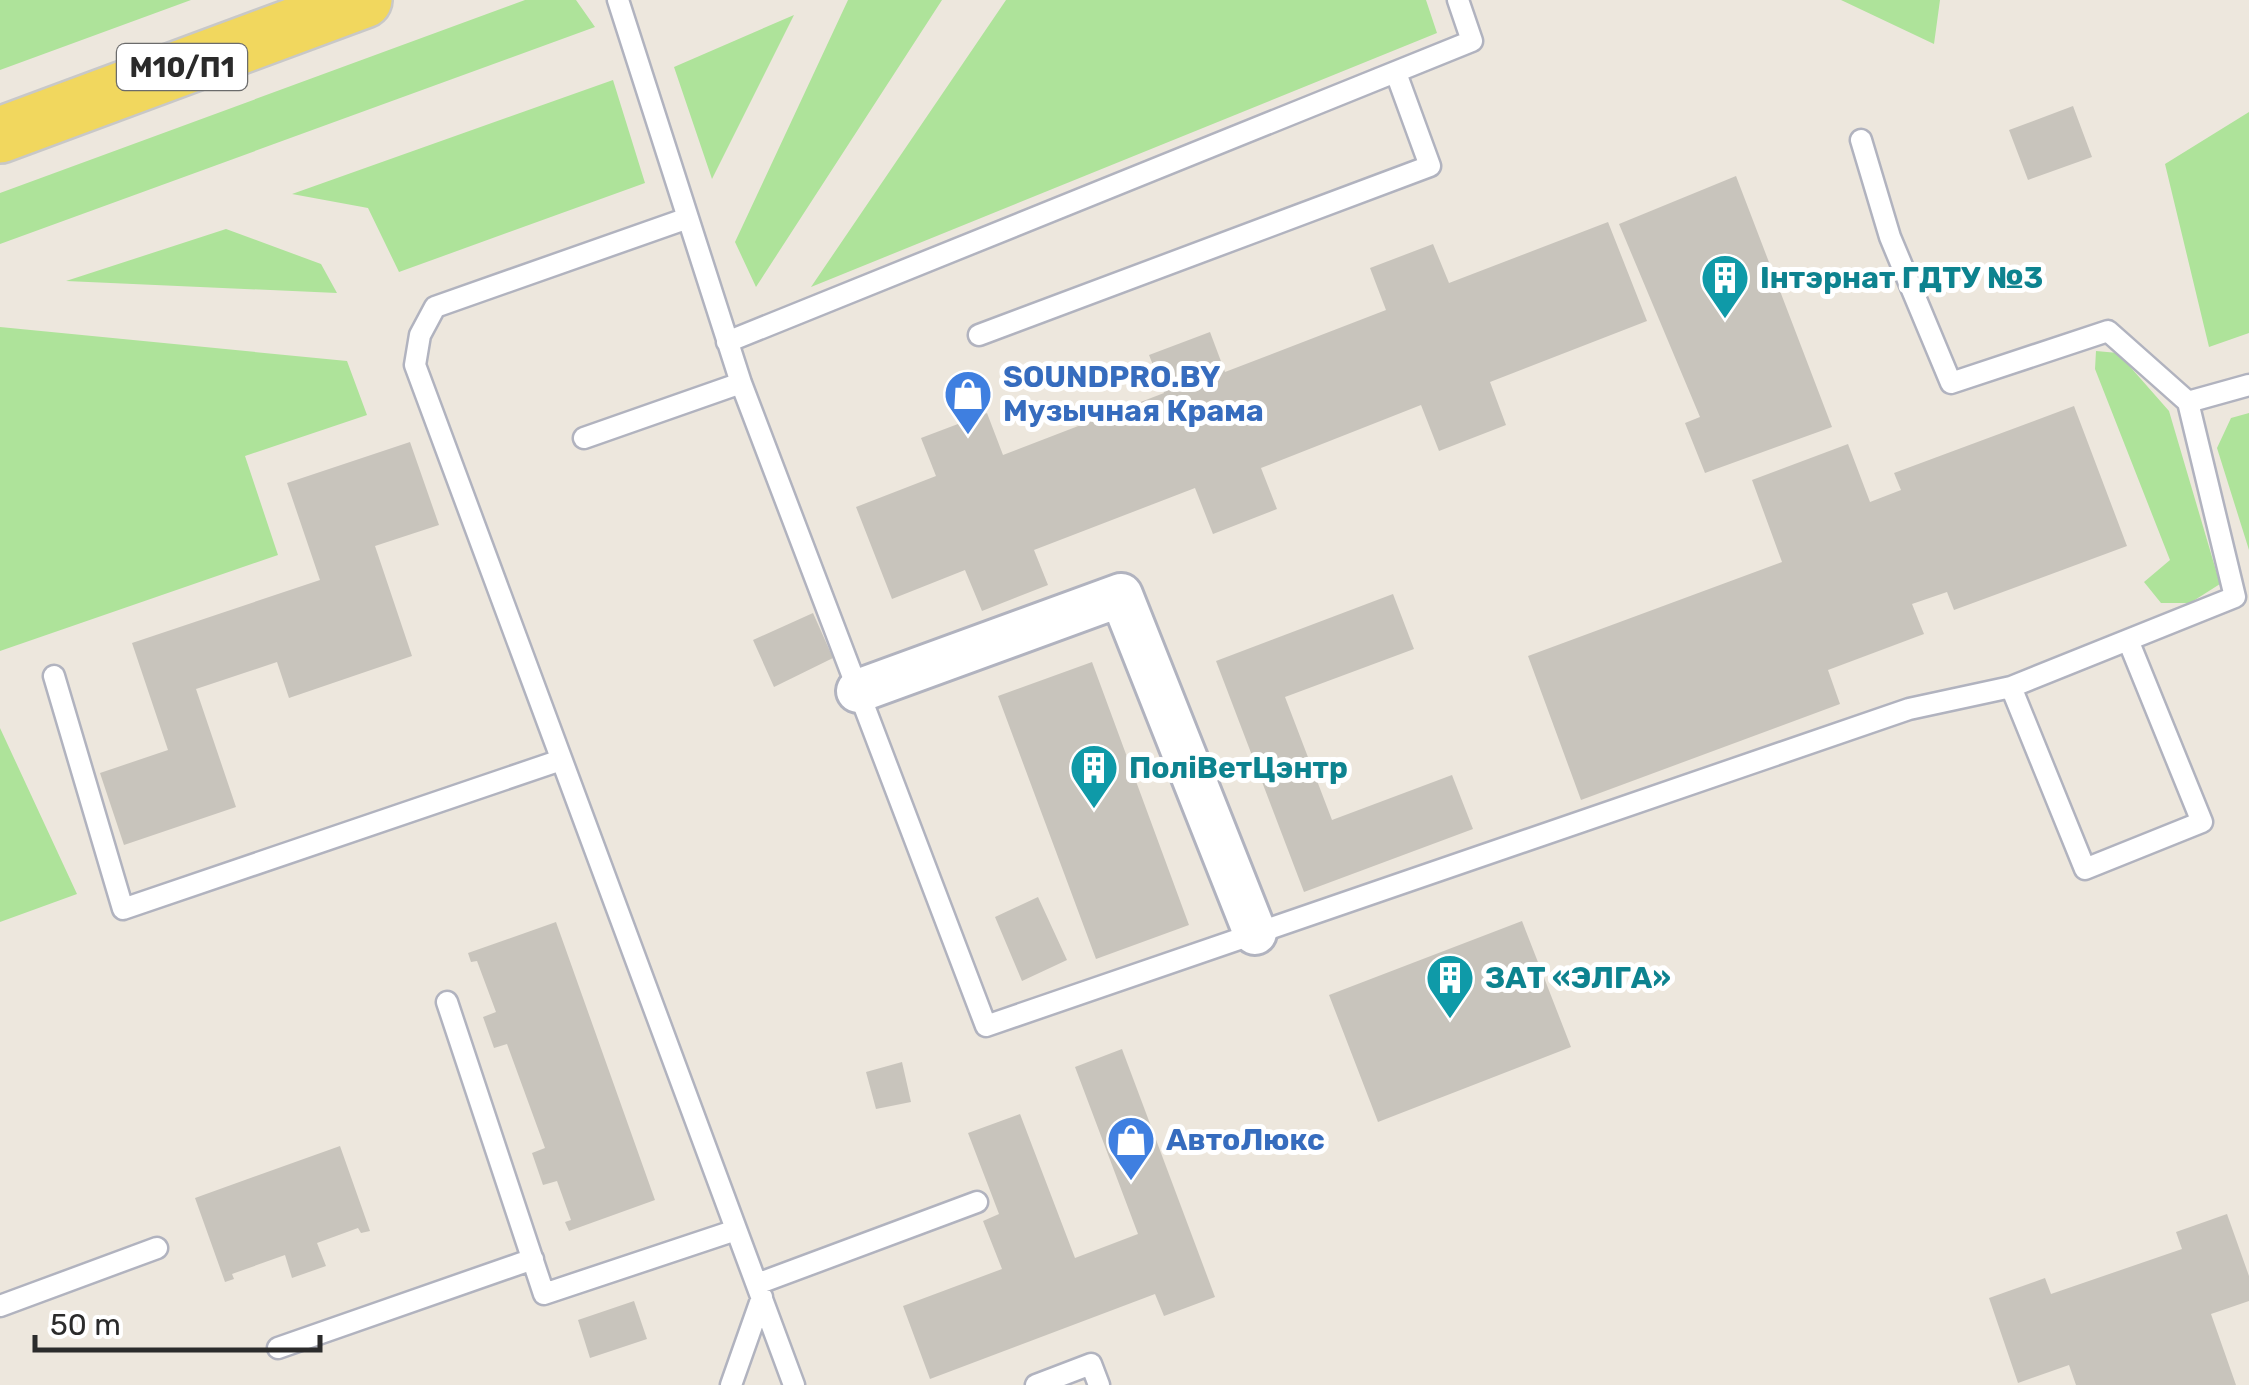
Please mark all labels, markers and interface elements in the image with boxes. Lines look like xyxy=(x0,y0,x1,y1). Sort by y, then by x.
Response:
road number: М10/П1 xyxy=(117,44,247,90)
building icon: Інтэрнат ГДТУ №3 xyxy=(1699,252,1751,320)
place label: Інтэрнат ГДТУ №3 xyxy=(1760,260,2043,296)
place label: SOUNDPRO.BY Музычная Крама xyxy=(1003,359,1264,429)
shop icon: SOUNDPRO.BY Музычная Крама xyxy=(942,368,994,436)
building icon: ПоліВетЦэнтр xyxy=(1068,742,1120,810)
place label: ПоліВетЦэнтр xyxy=(1129,750,1348,786)
building icon: ЗАТ «ЭЛГА» xyxy=(1424,952,1476,1020)
place label: ЗАТ «ЭЛГА» xyxy=(1485,960,1671,996)
shop icon: АвтоЛюкс xyxy=(1105,1114,1157,1182)
place label: АвтоЛюкс xyxy=(1166,1122,1325,1158)
scale bar xyxy=(35,1290,320,1352)
text: 50 m xyxy=(50,1307,121,1343)

